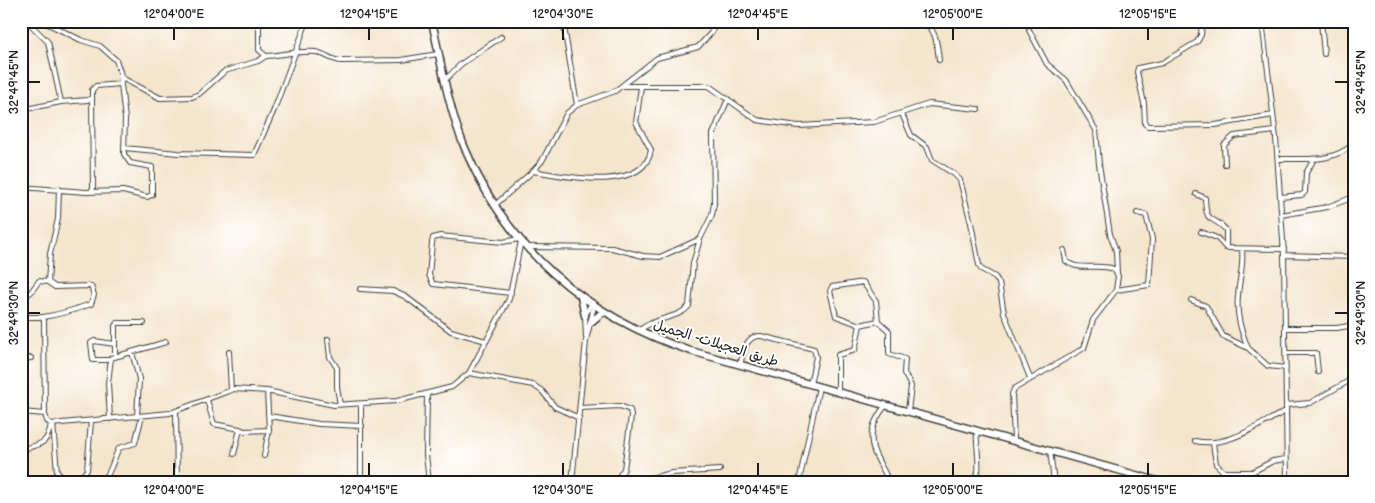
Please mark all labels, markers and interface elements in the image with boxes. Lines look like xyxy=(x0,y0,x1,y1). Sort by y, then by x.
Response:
text: 12°04'00"E xyxy=(144,7,204,22)
text: 12°04'15"E xyxy=(340,7,398,22)
text: 12°04'30"E xyxy=(533,7,593,22)
text: 12°04'45"E xyxy=(728,7,788,22)
text: 12°05'00"E xyxy=(923,7,983,22)
text: 12°05'15"E xyxy=(1119,7,1177,22)
text: 32°49'45"N xyxy=(7,50,22,114)
text: 32°49'45"N xyxy=(1354,50,1369,114)
text: 32°49'30"N xyxy=(7,281,22,345)
text: 32°49'30"N xyxy=(1354,281,1369,345)
street label: طريق العجيلات- الجميل xyxy=(651,316,781,370)
text: 12°04'00"E xyxy=(144,483,204,498)
text: 12°04'15"E xyxy=(340,483,398,498)
text: 12°04'30"E xyxy=(533,483,593,498)
text: 12°04'45"E xyxy=(728,483,788,498)
text: 12°05'00"E xyxy=(923,483,983,498)
text: 12°05'15"E xyxy=(1119,483,1177,498)

